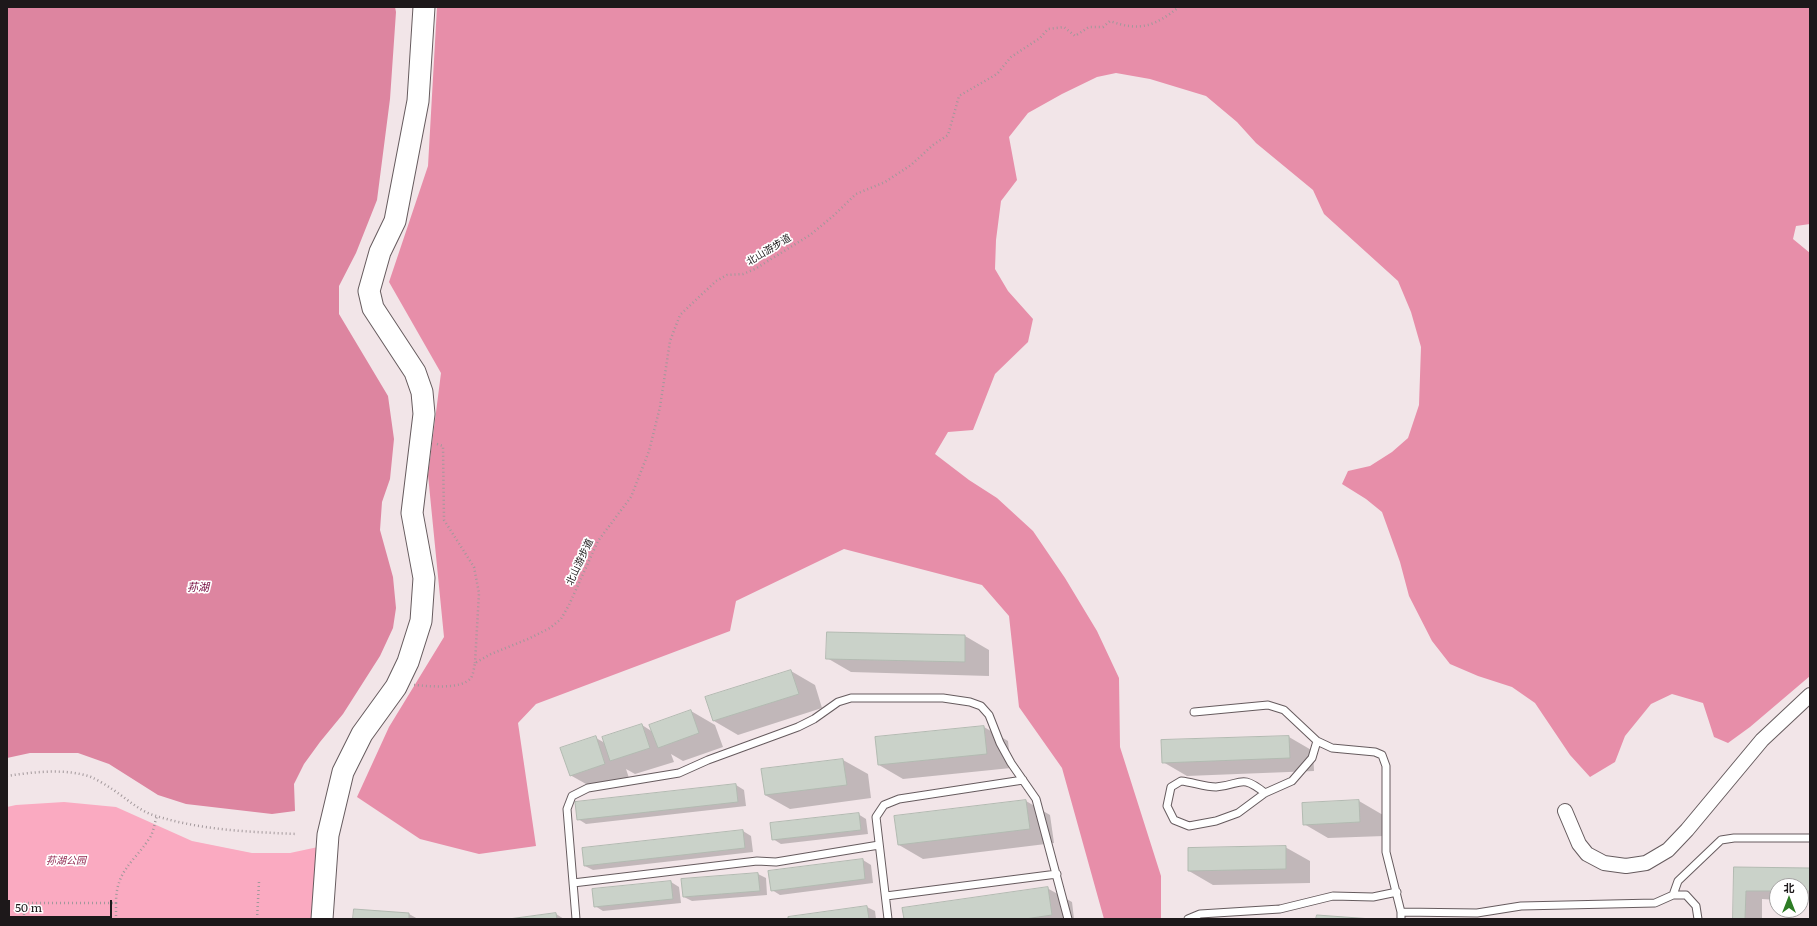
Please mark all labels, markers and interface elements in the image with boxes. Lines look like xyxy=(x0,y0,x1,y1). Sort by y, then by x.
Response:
street label: 北山游步道 xyxy=(744,232,794,268)
street label: 北山游步道 xyxy=(564,537,596,587)
water label: 荪湖 xyxy=(187,581,209,595)
park label: 荪湖公园 xyxy=(46,855,86,867)
north arrow xyxy=(1769,878,1809,918)
text: 北 xyxy=(1784,879,1795,895)
scale bar xyxy=(10,892,114,918)
text: 50 m xyxy=(15,898,42,916)

